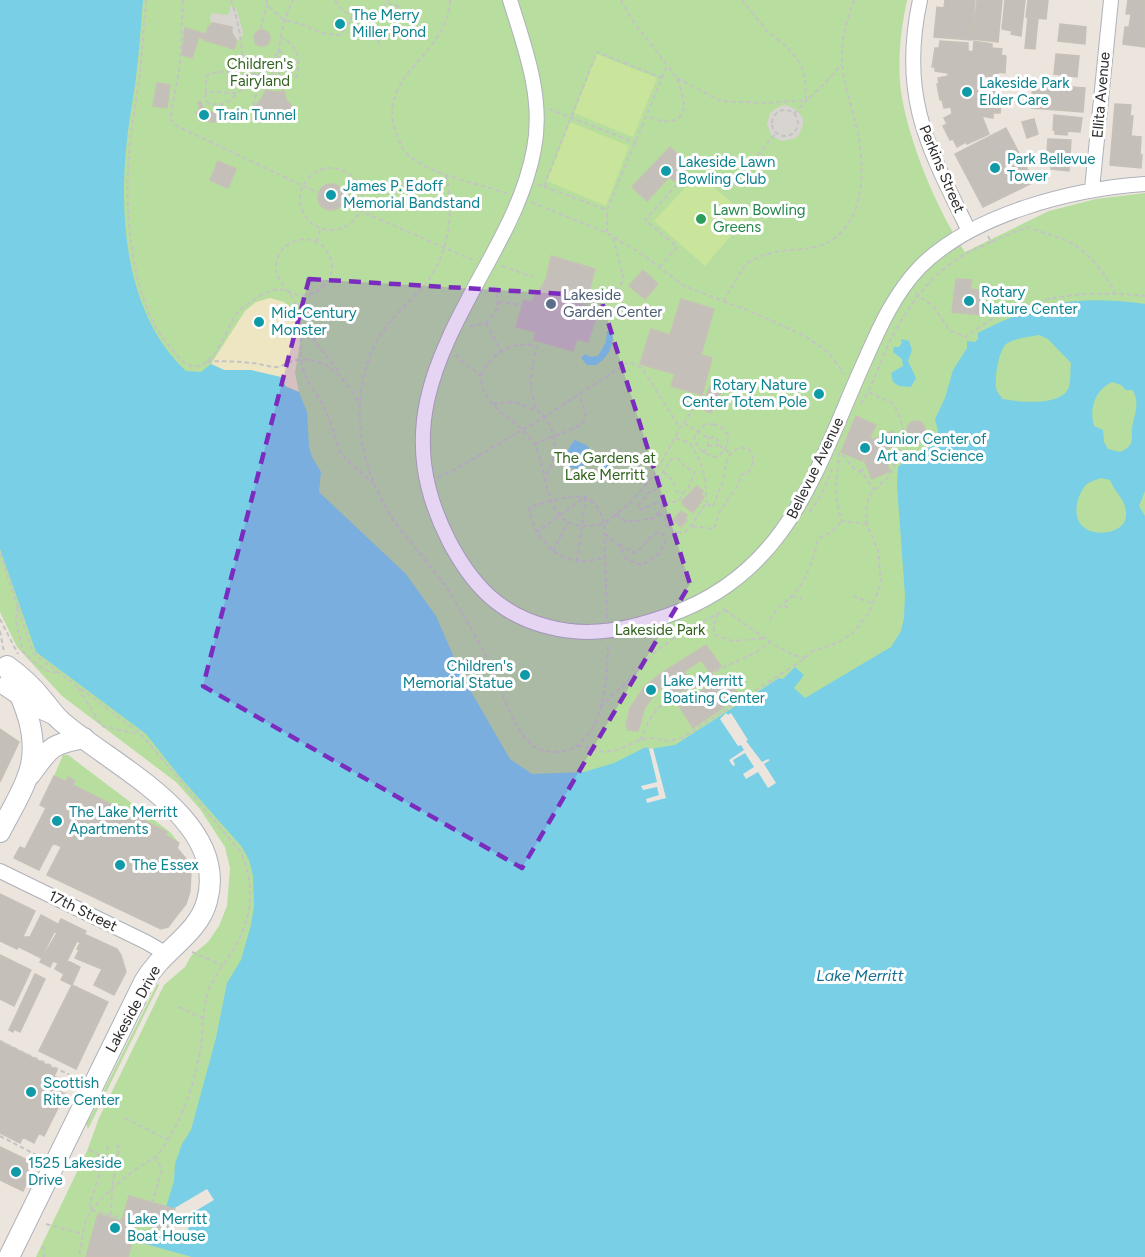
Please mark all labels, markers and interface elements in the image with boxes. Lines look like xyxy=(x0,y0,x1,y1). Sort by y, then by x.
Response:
place label: The Merry Miller Pond xyxy=(352,6,426,41)
marker: The Merry Miller Pond xyxy=(333,17,347,31)
street label: Ellita Avenue xyxy=(1088,51,1114,139)
park label: Children's Fairyland xyxy=(227,55,293,90)
place label: Lakeside Park Elder Care xyxy=(979,74,1070,109)
marker: Lakeside Park Elder Care xyxy=(960,85,974,99)
place label: Train Tunnel xyxy=(216,106,296,124)
marker: Train Tunnel xyxy=(197,108,211,122)
street label: Perkins Street xyxy=(915,122,969,216)
place label: Park Bellevue Tower xyxy=(1007,150,1096,185)
place label: Lakeside Lawn Bowling Club xyxy=(678,153,775,188)
marker: Park Bellevue Tower xyxy=(988,161,1002,175)
marker: Lakeside Lawn Bowling Club xyxy=(659,164,673,178)
place label: James P. Edoff Memorial Bandstand xyxy=(343,177,480,212)
marker: James P. Edoff Memorial Bandstand xyxy=(324,188,338,202)
place label: Lawn Bowling Greens xyxy=(713,201,806,236)
marker: Lawn Bowling Greens xyxy=(694,212,708,226)
place label: Rotary Nature Center xyxy=(981,283,1078,318)
place label: Lakeside Garden Center xyxy=(563,286,662,321)
marker: Rotary Nature Center xyxy=(962,294,976,308)
marker: Lakeside Garden Center xyxy=(544,297,558,311)
place label: Mid-Century Monster xyxy=(271,304,357,339)
marker: Mid-Century Monster xyxy=(252,315,266,329)
place label: Rotary Nature Center Totem Pole xyxy=(682,376,807,411)
marker: Rotary Nature Center Totem Pole xyxy=(812,387,826,401)
street label: Bellevue Avenue xyxy=(783,414,847,522)
place label: Junior Center of Art and Science xyxy=(877,430,987,465)
marker: Junior Center of Art and Science xyxy=(858,441,872,455)
park label: The Gardens at Lake Merritt xyxy=(554,449,656,484)
park label: Lakeside Park xyxy=(615,621,706,639)
place label: Children's Memorial Statue xyxy=(403,657,513,692)
marker: Children's Memorial Statue xyxy=(518,668,532,682)
place label: Lake Merritt Boating Center xyxy=(663,672,765,707)
marker: Lake Merritt Boating Center xyxy=(644,683,658,697)
place label: The Lake Merritt Apartments xyxy=(69,803,178,838)
marker: The Lake Merritt Apartments xyxy=(50,814,64,828)
place label: The Essex xyxy=(132,856,199,874)
marker: The Essex xyxy=(113,858,127,872)
street label: 17th Street xyxy=(46,887,120,935)
street label: Lakeside Drive xyxy=(102,962,164,1056)
water label: Lake Merritt xyxy=(816,966,904,985)
place label: Scottish Rite Center xyxy=(43,1074,120,1109)
marker: Scottish Rite Center xyxy=(24,1085,38,1099)
place label: 1525 Lakeside Drive xyxy=(28,1154,122,1189)
marker: 1525 Lakeside Drive xyxy=(9,1165,23,1179)
place label: Lake Merritt Boat House xyxy=(127,1210,208,1245)
marker: Lake Merritt Boat House xyxy=(108,1221,122,1235)

